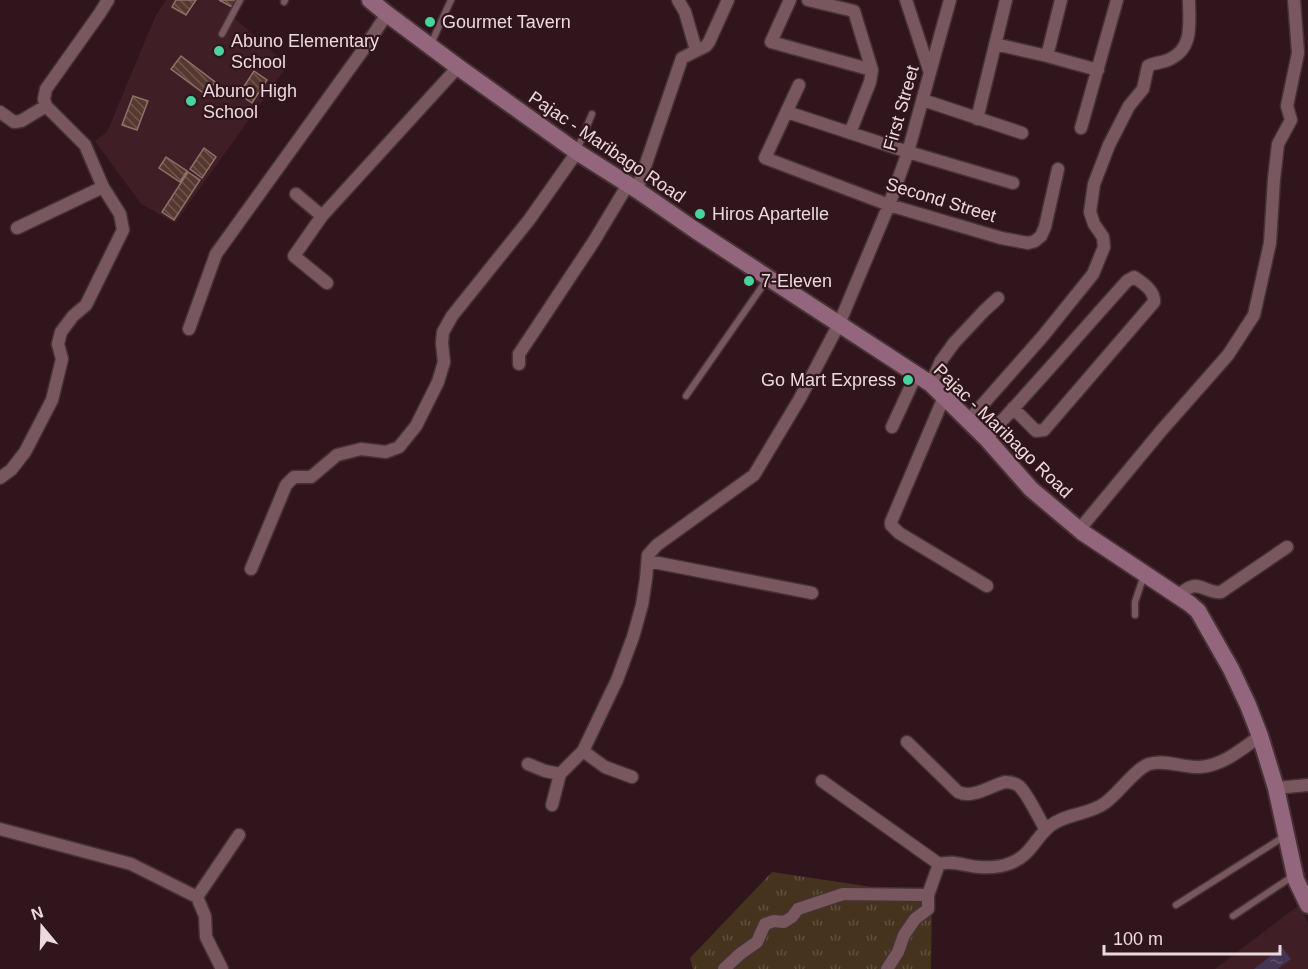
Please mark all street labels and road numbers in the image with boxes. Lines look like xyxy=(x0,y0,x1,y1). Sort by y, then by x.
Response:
street label: First Street xyxy=(879,63,923,153)
street label: Pajac - Maribago Road xyxy=(525,87,689,207)
street label: Second Street xyxy=(884,174,998,226)
street label: Pajac - Maribago Road xyxy=(930,360,1076,502)

